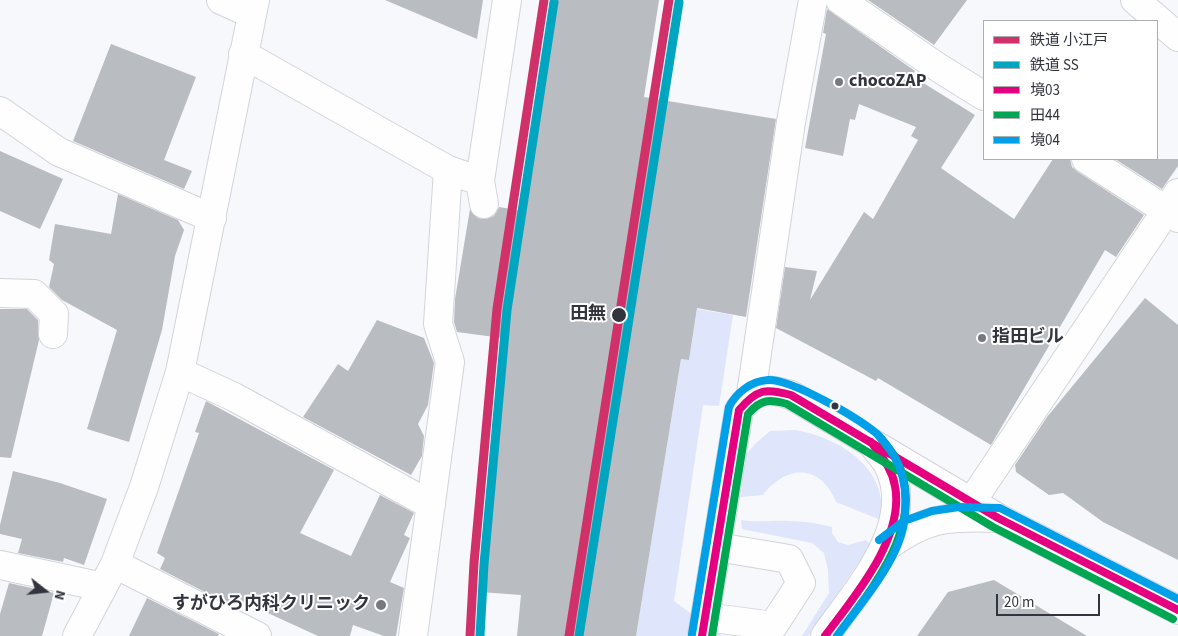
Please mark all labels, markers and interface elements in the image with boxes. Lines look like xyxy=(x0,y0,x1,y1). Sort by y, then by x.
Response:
legend xyxy=(983,20,1158,160)
text: 鉄道 小江戸 xyxy=(1030,30,1108,51)
text: 鉄道 SS xyxy=(1030,55,1079,76)
place label: chocoZAP xyxy=(849,71,926,93)
marker: chocoZAP xyxy=(833,76,845,88)
text: 境03 xyxy=(1030,80,1060,101)
text: 田44 xyxy=(1030,105,1060,126)
text: 境04 xyxy=(1030,130,1060,151)
place label: 田無 xyxy=(570,304,606,326)
marker: 田無 xyxy=(610,306,628,324)
place label: 指田ビル xyxy=(992,327,1064,349)
marker: 指田ビル xyxy=(976,332,988,344)
unlabelled marker xyxy=(830,401,840,411)
north arrow xyxy=(20,566,70,616)
scale bar xyxy=(998,584,1102,616)
text: N xyxy=(49,588,70,602)
text: 20 m xyxy=(1004,592,1034,613)
place label: すがひろ内科クリニック xyxy=(172,594,370,616)
marker: すがひろ内科クリニック xyxy=(374,598,388,612)

